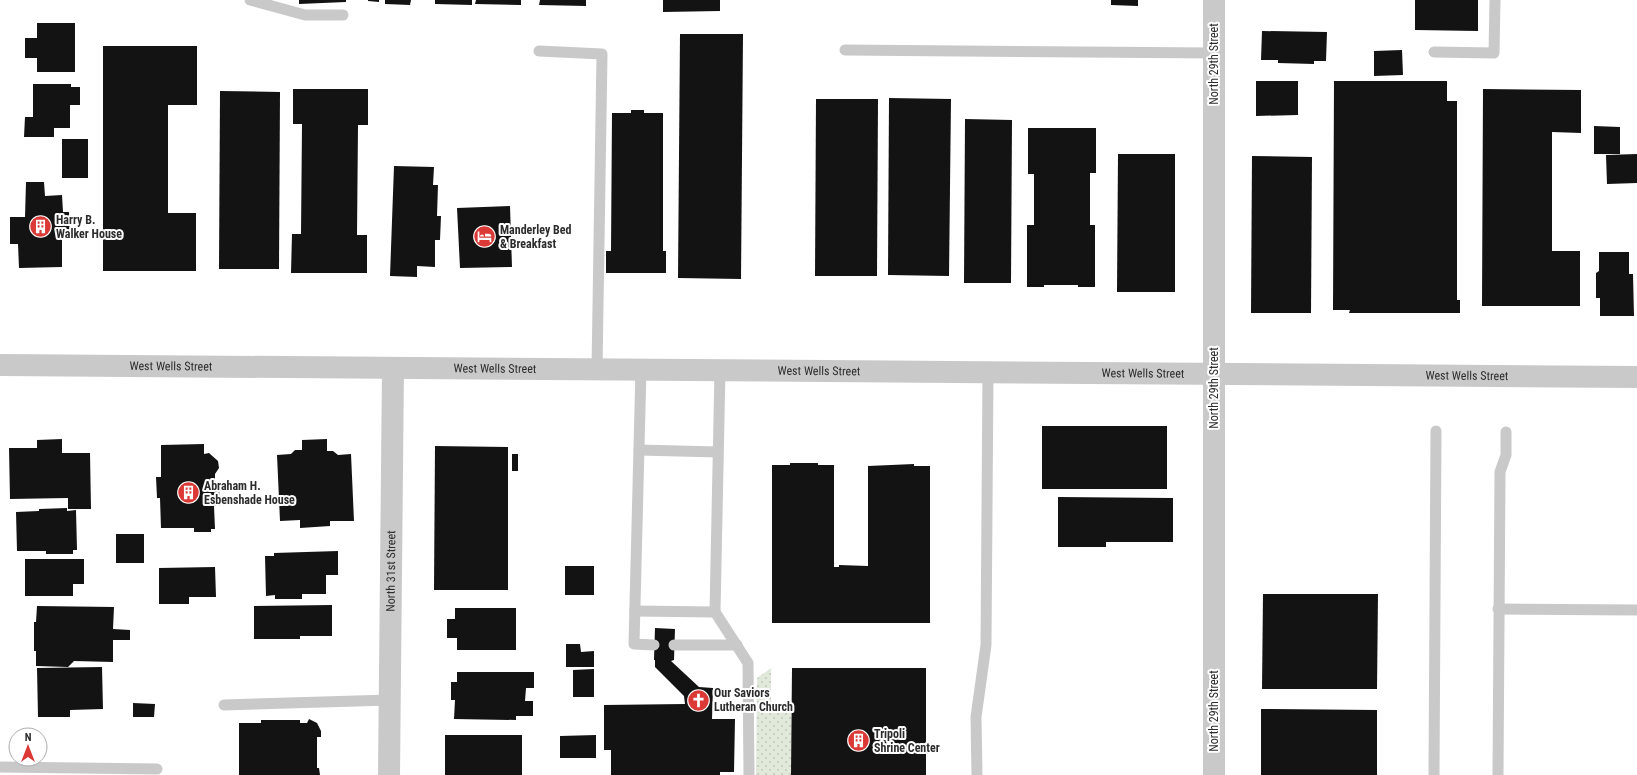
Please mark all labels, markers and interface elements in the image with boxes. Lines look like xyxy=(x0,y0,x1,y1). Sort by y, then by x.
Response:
street label: North 29th Street xyxy=(1207,23,1221,105)
place label: Harry B. Walker House xyxy=(56,213,122,241)
building icon: Harry B. Walker House xyxy=(27,214,53,240)
place label: Manderley Bed & Breakfast xyxy=(500,223,572,251)
hotel icon: Manderley Bed & Breakfast xyxy=(472,224,498,250)
street label: North 29th Street xyxy=(1207,347,1221,429)
street label: West Wells Street xyxy=(129,359,213,374)
street label: West Wells Street xyxy=(453,361,537,376)
street label: West Wells Street xyxy=(777,364,861,378)
street label: West Wells Street xyxy=(1101,366,1185,381)
street label: West Wells Street xyxy=(1425,368,1509,383)
place label: Abraham H. Esbenshade House xyxy=(204,479,295,507)
building icon: Abraham H. Esbenshade House xyxy=(175,480,201,506)
street label: North 31st Street xyxy=(384,530,398,612)
street label: North 29th Street xyxy=(1207,670,1221,752)
place label: Our Saviors Lutheran Church xyxy=(714,686,793,714)
church icon: Our Saviors Lutheran Church xyxy=(686,687,712,713)
north arrow xyxy=(8,727,48,767)
place label: Tripoli Shrine Center xyxy=(874,727,940,755)
building icon: Tripoli Shrine Center xyxy=(846,728,872,754)
text: N xyxy=(25,731,32,744)

